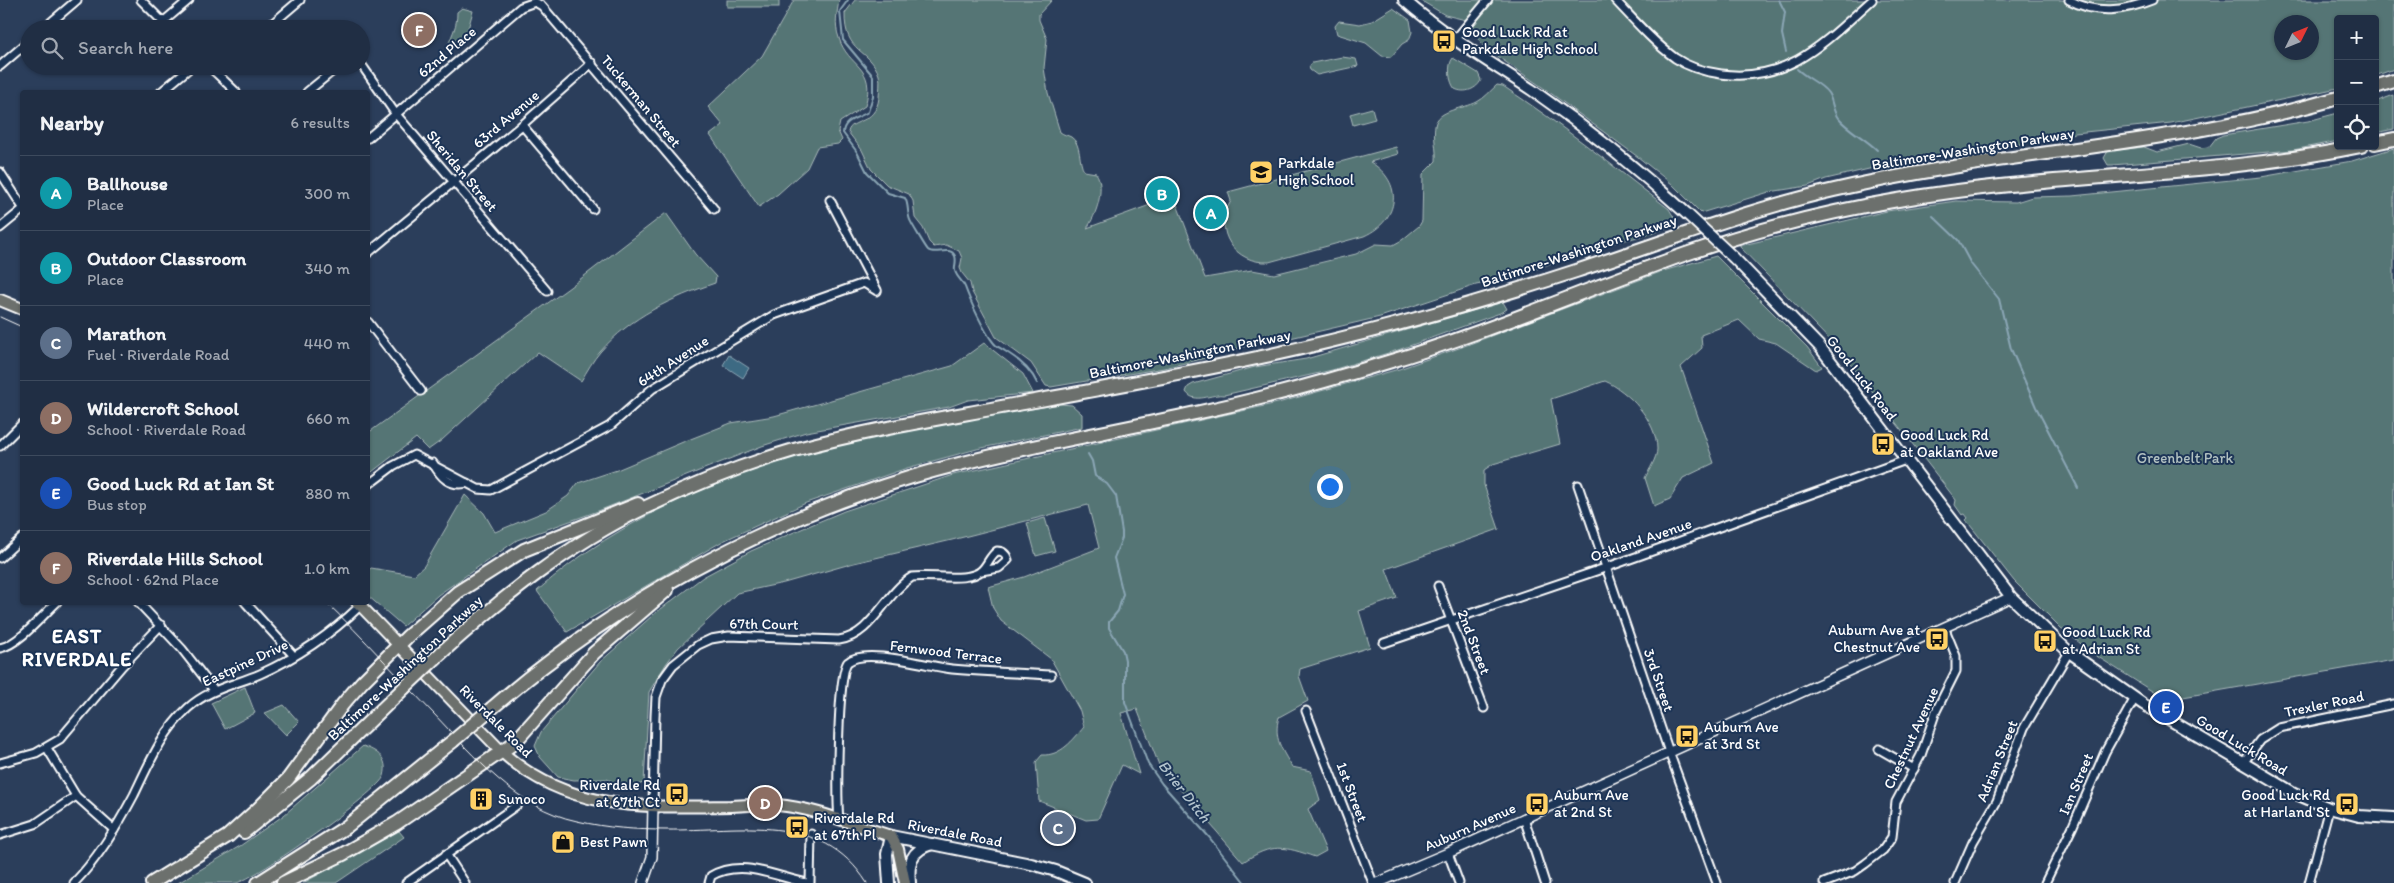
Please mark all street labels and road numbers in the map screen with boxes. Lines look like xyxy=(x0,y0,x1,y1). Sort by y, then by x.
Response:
street label: 62nd Place xyxy=(414,22,480,82)
street label: Tuckerman Street xyxy=(597,51,685,151)
street label: 63rd Avenue xyxy=(469,86,543,152)
street label: Baltimore-Washington Parkway xyxy=(1870,124,2076,174)
street label: Sheridan Street xyxy=(423,127,502,216)
street label: Baltimore-Washington Parkway xyxy=(1479,211,1679,291)
street label: Baltimore-Washington Parkway xyxy=(1088,326,1292,382)
street label: 64th Avenue xyxy=(634,331,712,391)
street label: Good Luck Road xyxy=(1823,332,1901,425)
street label: Oakland Avenue xyxy=(1588,514,1694,566)
street label: Baltimore-Washington Parkway xyxy=(324,592,486,744)
street label: 2nd Street xyxy=(1453,607,1495,677)
street label: 67th Court xyxy=(729,614,799,634)
street label: Eastpine Drive xyxy=(199,635,291,691)
street label: Fernwood Terrace xyxy=(889,636,1003,668)
street label: 3rd Street xyxy=(1640,646,1678,714)
street label: Riverdale Road xyxy=(456,681,536,761)
street label: Chestnut Avenue xyxy=(1879,684,1943,792)
street label: Trexler Road xyxy=(2283,687,2365,721)
street label: Good Luck Road xyxy=(2193,711,2292,780)
street label: Adrian Street xyxy=(1972,717,2022,804)
street label: Ian Street xyxy=(2055,750,2097,818)
street label: 1st Street xyxy=(1332,760,1372,825)
street label: Auburn Avenue xyxy=(1421,799,1519,855)
street label: Riverdale Road xyxy=(906,815,1004,851)

